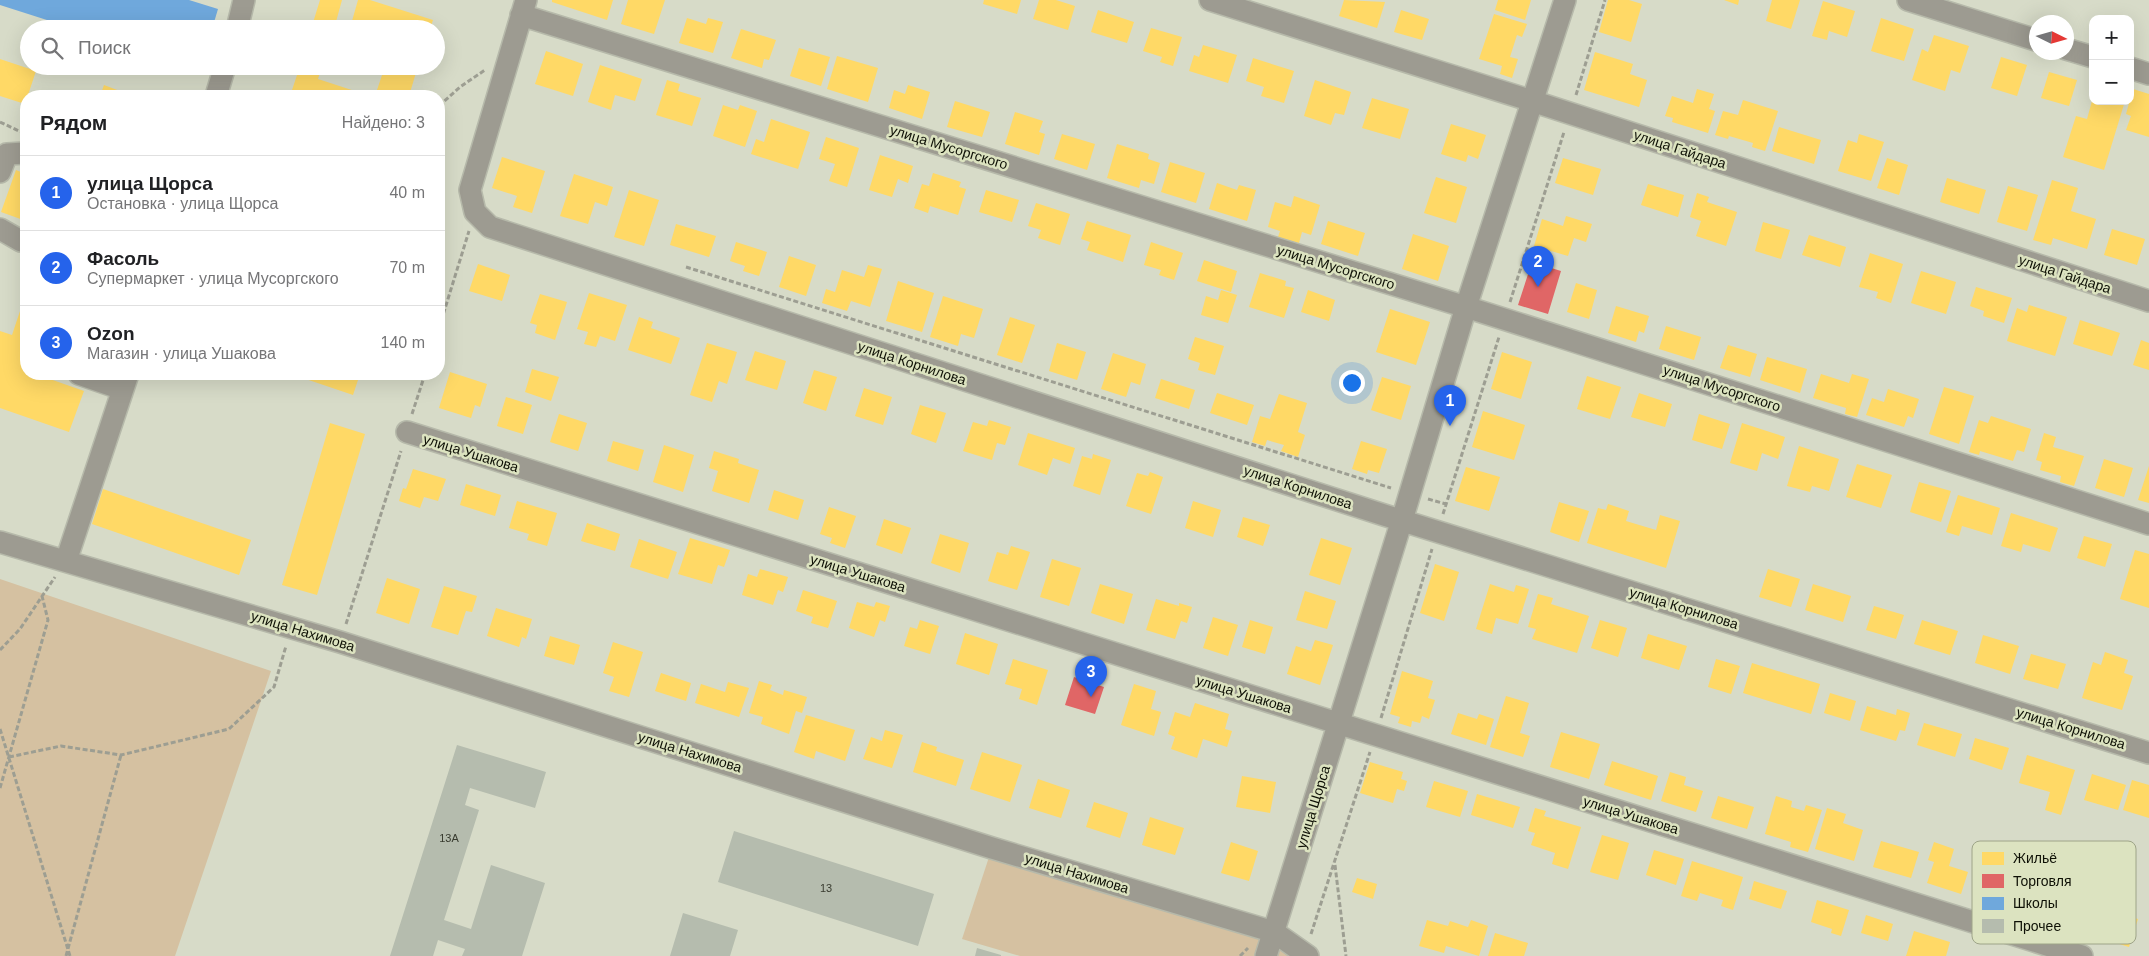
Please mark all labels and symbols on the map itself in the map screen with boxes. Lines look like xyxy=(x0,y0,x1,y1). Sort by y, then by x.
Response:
north arrow xyxy=(2029,15,2074,60)
street label: улица Мусоргского xyxy=(888,121,1010,173)
street label: улица Гайдара xyxy=(1632,127,1728,172)
street label: улица Мусоргского xyxy=(1275,241,1397,293)
pin: 2 xyxy=(1522,246,1554,287)
street label: улица Гайдара xyxy=(2017,252,2113,297)
street label: улица Корнилова xyxy=(856,338,968,388)
street label: улица Мусоргского xyxy=(1661,362,1783,415)
your location xyxy=(1339,370,1365,396)
pin: 1 xyxy=(1434,385,1466,426)
street label: улица Ушакова xyxy=(421,431,521,475)
street label: улица Корнилова xyxy=(1242,462,1354,512)
street label: улица Ушакова xyxy=(808,551,908,595)
street label: улица Корнилова xyxy=(1628,584,1740,632)
street label: улица Нахимова xyxy=(249,608,357,654)
pin: 3 xyxy=(1075,656,1107,697)
street label: улица Ушакова xyxy=(1194,672,1294,716)
street label: улица Корнилова xyxy=(2015,704,2127,752)
street label: улица Нахимова xyxy=(636,729,744,775)
street label: улица Щорса xyxy=(1293,763,1333,850)
street label: улица Ушакова xyxy=(1581,793,1681,837)
house number: 13А xyxy=(439,832,459,844)
legend xyxy=(1972,841,2136,944)
street label: улица Нахимова xyxy=(1023,850,1131,896)
text: Жильё xyxy=(2013,850,2057,866)
text: Торговля xyxy=(2013,873,2071,889)
house number: 13 xyxy=(820,882,832,894)
text: Школы xyxy=(2013,895,2058,911)
text: Прочее xyxy=(2013,918,2061,934)

